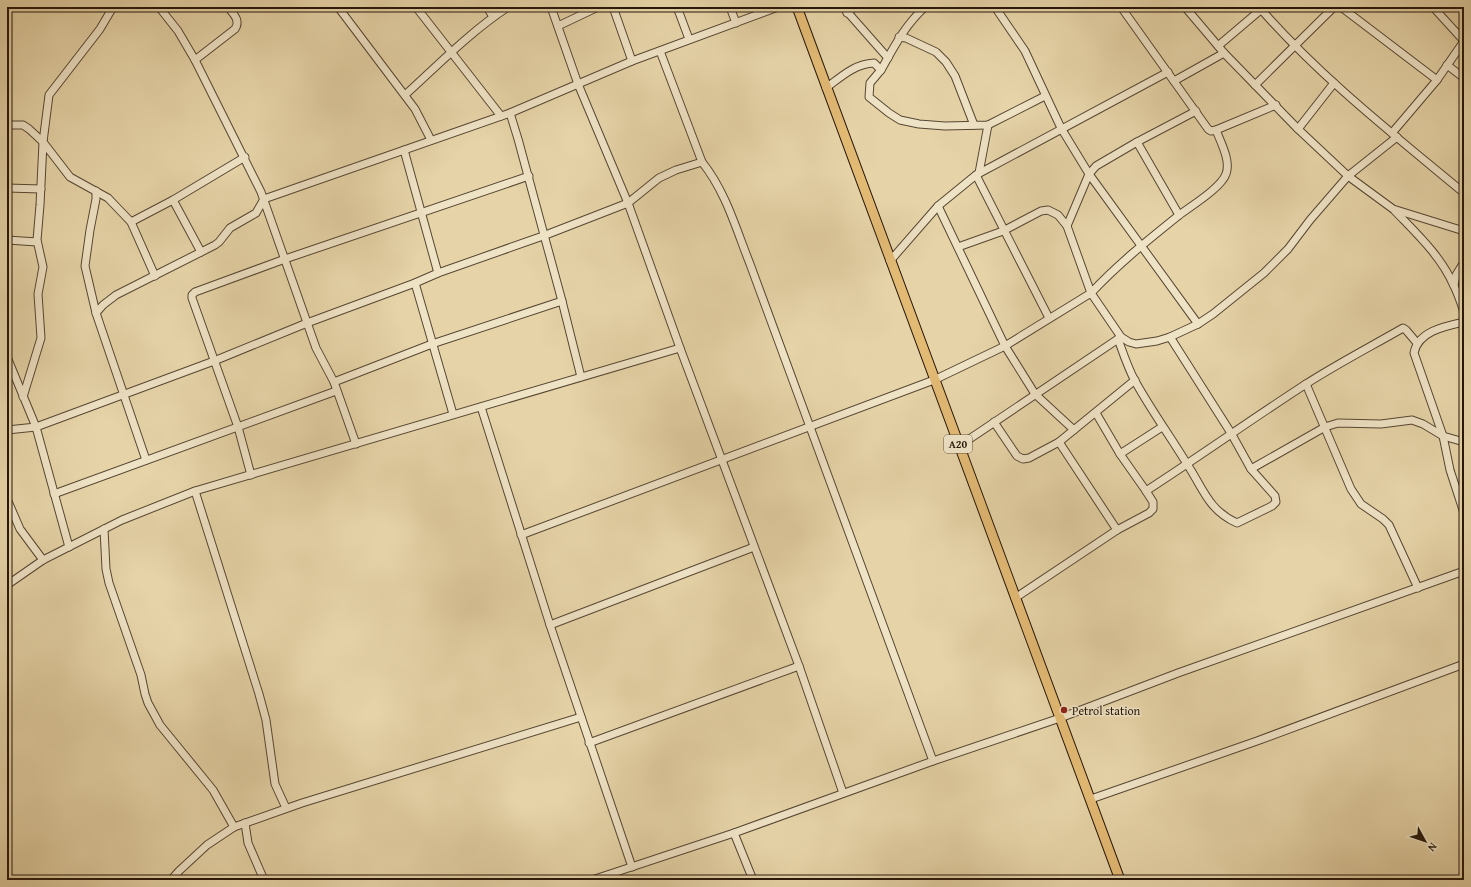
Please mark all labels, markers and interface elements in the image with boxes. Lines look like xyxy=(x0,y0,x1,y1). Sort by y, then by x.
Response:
road number: A20 xyxy=(944,435,972,453)
place label: Petrol station xyxy=(1072,702,1141,719)
marker: Petrol station xyxy=(1059,705,1069,715)
north arrow xyxy=(1405,821,1445,861)
text: N xyxy=(1424,839,1441,856)

